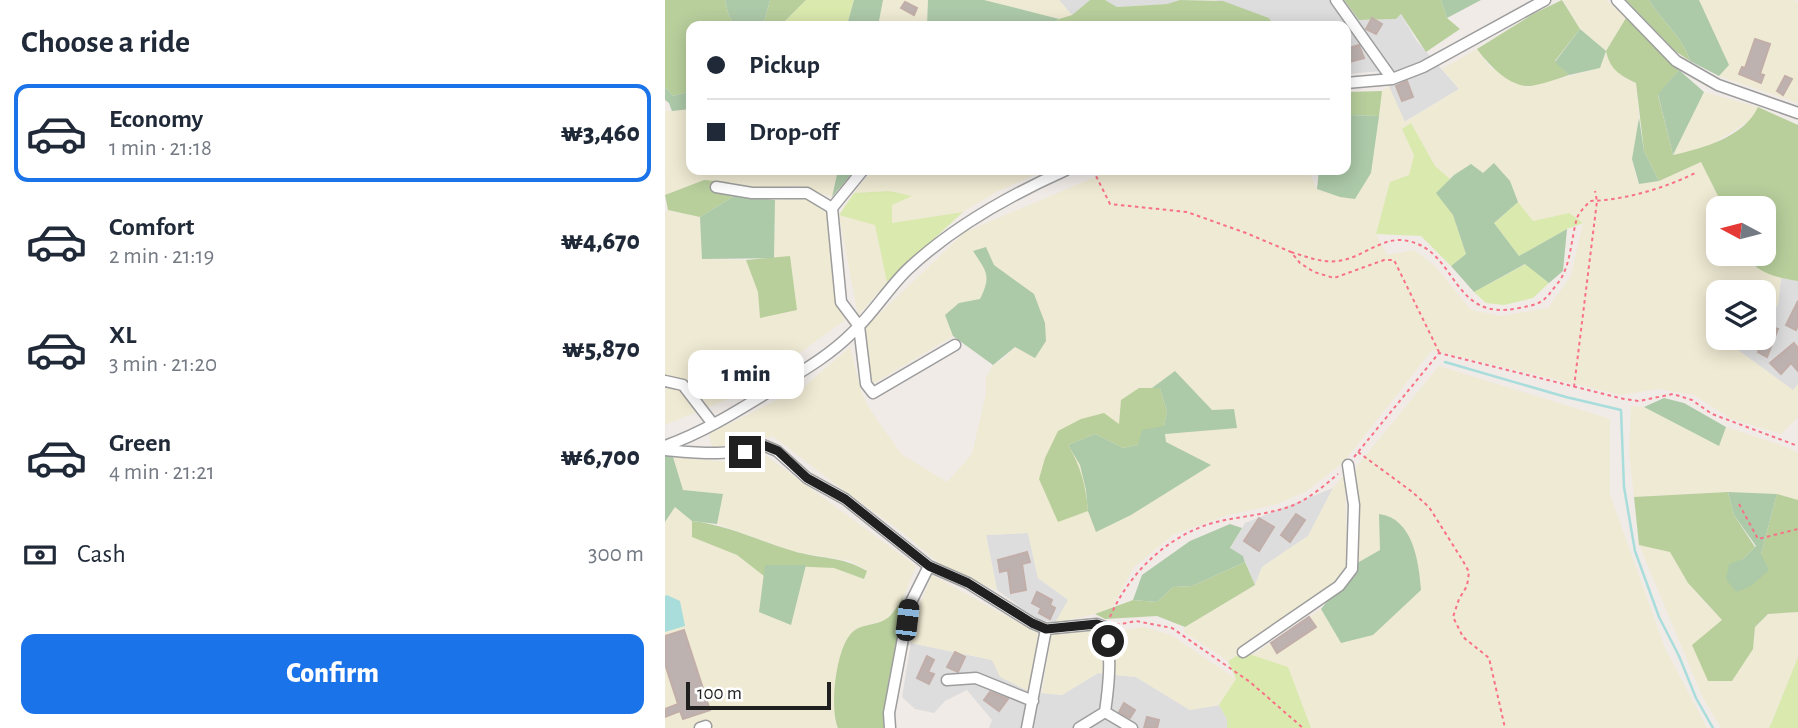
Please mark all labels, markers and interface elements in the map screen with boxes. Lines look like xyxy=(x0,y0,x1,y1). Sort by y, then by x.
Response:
text: Choose a ride xyxy=(21,26,190,58)
text: Pickup xyxy=(749,52,820,78)
icon: car xyxy=(25,102,88,165)
text: Economy xyxy=(109,106,203,132)
text: Drop-off xyxy=(749,119,838,145)
text: ₩3,460 xyxy=(561,120,640,146)
text: 1 min · 21:18 xyxy=(109,137,212,160)
north arrow xyxy=(1706,196,1776,266)
map controls xyxy=(1706,196,1776,350)
icon: car xyxy=(25,210,88,273)
text: Comfort xyxy=(109,214,194,240)
text: ₩4,670 xyxy=(561,228,640,254)
text: 2 min · 21:19 xyxy=(109,245,214,268)
button: layers xyxy=(1706,280,1776,350)
icon: car xyxy=(25,318,88,381)
text: XL xyxy=(109,322,136,348)
text: ₩5,870 xyxy=(562,336,640,362)
callout: 1 min xyxy=(687,350,803,400)
text: 3 min · 21:20 xyxy=(109,353,217,376)
text: 1 min xyxy=(722,363,770,386)
icon: car xyxy=(25,426,88,489)
text: Green xyxy=(109,430,171,456)
route end xyxy=(729,436,761,468)
text: ₩6,700 xyxy=(561,444,640,470)
text: 4 min · 21:21 xyxy=(109,461,215,484)
icon: cash xyxy=(21,536,59,574)
text: Cash xyxy=(77,541,126,567)
text: 300 m xyxy=(588,543,644,566)
car xyxy=(895,598,920,642)
route start xyxy=(1092,625,1124,657)
button: Confirm xyxy=(21,634,644,714)
scale bar xyxy=(686,679,831,711)
text: 100 m xyxy=(697,684,742,703)

